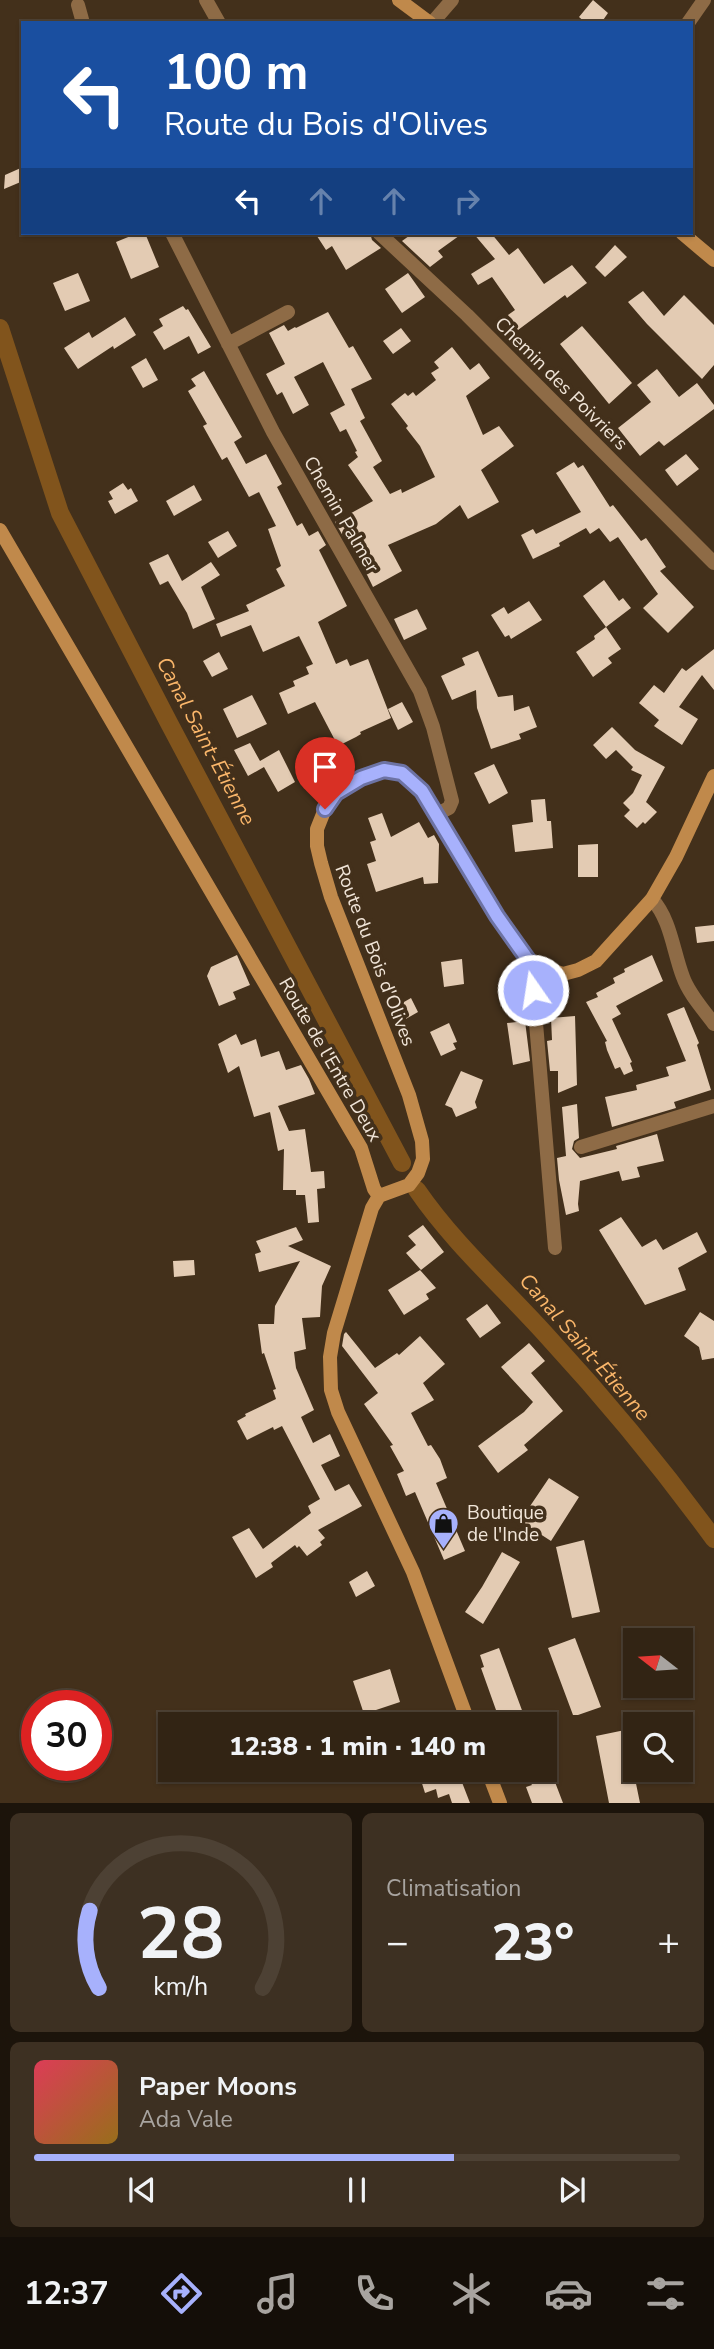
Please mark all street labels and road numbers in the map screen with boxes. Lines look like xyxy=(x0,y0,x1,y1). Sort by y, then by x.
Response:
street label: Chemin des Poivriers xyxy=(489,311,634,456)
street label: Chemin Palmer xyxy=(297,451,385,578)
street label: Route du Bois d'Olives xyxy=(328,861,422,1050)
street label: Route de l'Entre Deux xyxy=(273,973,388,1146)

